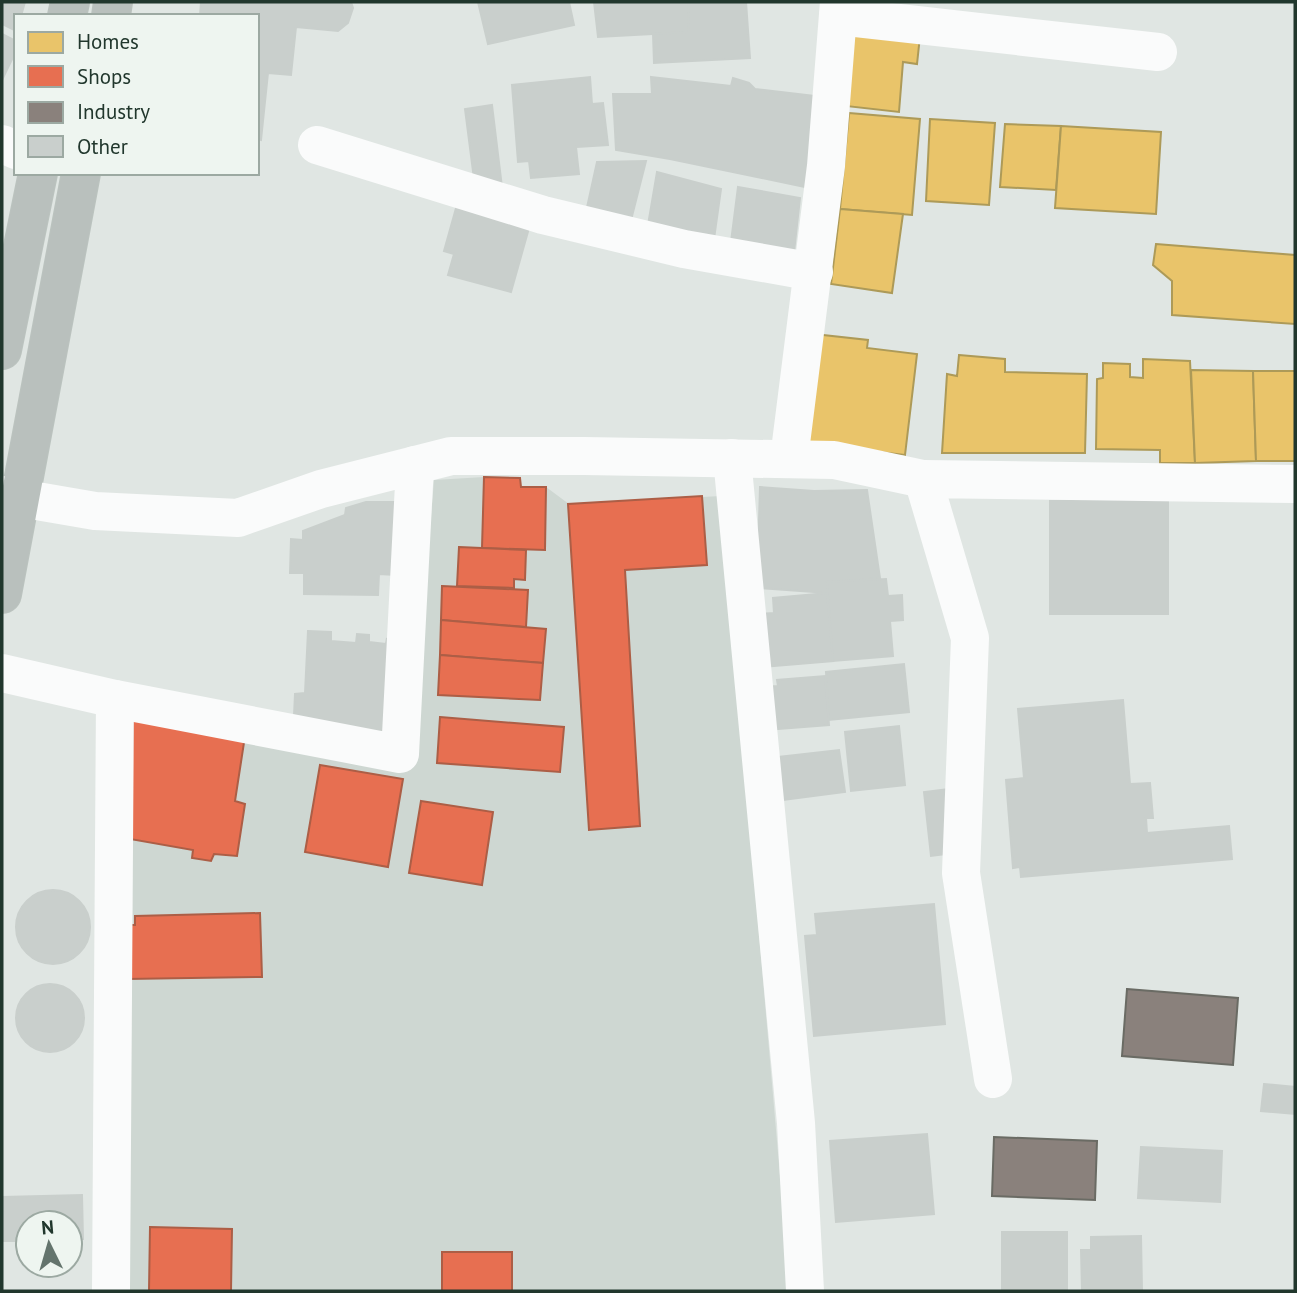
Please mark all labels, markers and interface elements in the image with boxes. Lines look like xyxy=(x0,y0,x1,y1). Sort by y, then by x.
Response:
legend xyxy=(14,14,259,175)
text: Homes xyxy=(77,28,139,55)
text: Shops xyxy=(77,63,131,90)
text: Industry xyxy=(77,98,150,125)
text: Other xyxy=(77,133,128,160)
north arrow xyxy=(14,1209,84,1279)
text: N xyxy=(40,1215,55,1240)

